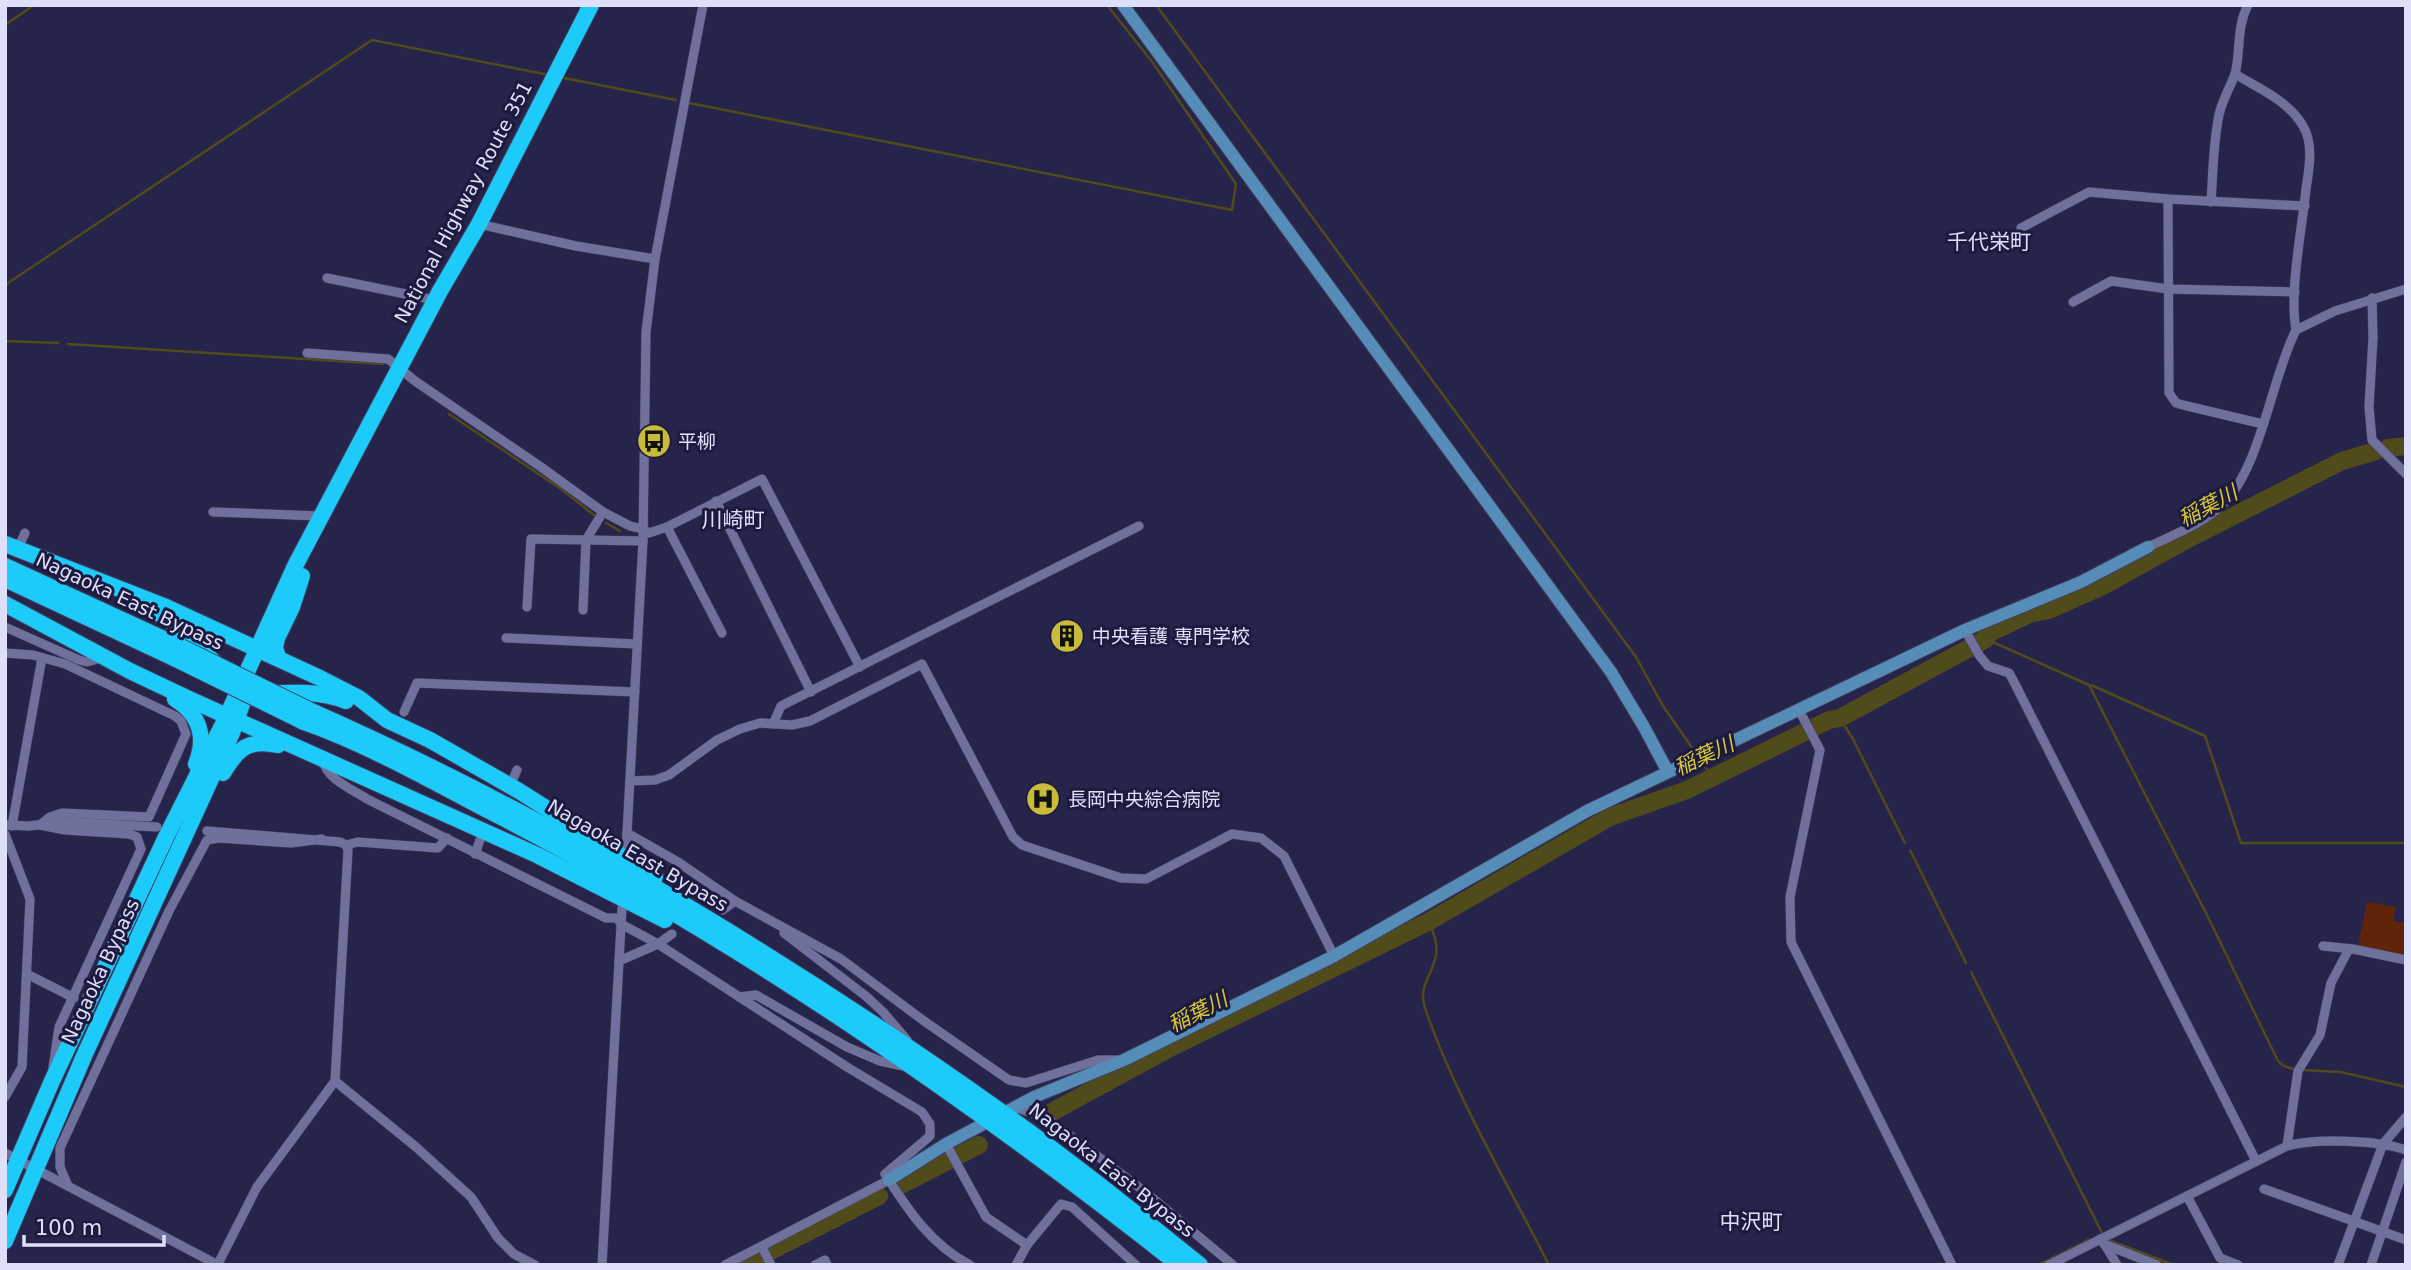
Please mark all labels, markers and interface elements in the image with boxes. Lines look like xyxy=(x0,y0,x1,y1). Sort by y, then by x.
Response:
street label: National Highway Route 351 xyxy=(390,77,536,327)
district label: 千代栄町 xyxy=(1947,230,2031,254)
bus stop icon: 平柳 xyxy=(635,422,673,460)
place label: 平柳 xyxy=(678,430,716,452)
water label: 稲葉川 xyxy=(2175,480,2243,531)
district label: 川崎町 xyxy=(702,508,765,532)
street label: Nagaoka East Bypass xyxy=(33,548,227,654)
building icon: 中央看護 専門学校 xyxy=(1048,617,1086,655)
place label: 中央看護 専門学校 xyxy=(1092,625,1250,647)
water label: 稲葉川 xyxy=(1670,731,1739,780)
hospital icon: 長岡中央綜合病院 xyxy=(1024,780,1062,818)
place label: 長岡中央綜合病院 xyxy=(1068,788,1220,810)
street label: Nagaoka East Bypass xyxy=(544,794,732,916)
street label: Nagaoka Bypass xyxy=(57,895,143,1047)
water label: 稲葉川 xyxy=(1164,986,1233,1037)
street label: Nagaoka East Bypass xyxy=(1025,1098,1199,1242)
scale bar xyxy=(24,1204,164,1248)
district label: 中沢町 xyxy=(1720,1210,1783,1234)
text: 100 m xyxy=(35,1216,102,1240)

